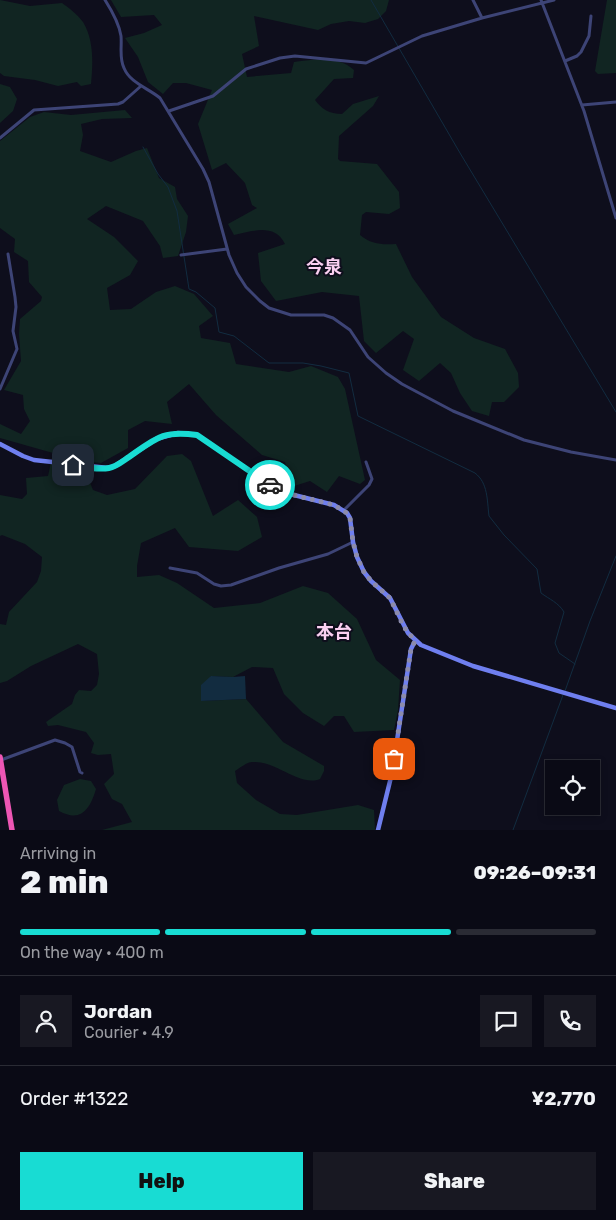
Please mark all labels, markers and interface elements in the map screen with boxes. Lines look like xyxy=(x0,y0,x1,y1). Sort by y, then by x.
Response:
district label: 今泉 xyxy=(306,256,342,278)
pin xyxy=(52,444,94,486)
icon: home xyxy=(59,451,87,479)
courier xyxy=(245,460,295,510)
icon: car xyxy=(256,471,284,499)
district label: 本台 xyxy=(316,621,352,643)
pin xyxy=(373,738,415,780)
icon: bag xyxy=(380,745,408,773)
map controls xyxy=(545,760,600,815)
button: locate xyxy=(545,760,600,815)
text: Arriving in xyxy=(20,844,96,863)
text: 09:26–09:31 xyxy=(474,861,596,884)
text: 2 min xyxy=(20,863,109,901)
text: On the way · 400 m xyxy=(20,943,164,962)
button: person xyxy=(20,995,72,1047)
button: chat xyxy=(480,995,532,1047)
button: phone xyxy=(544,995,596,1047)
text: Jordan xyxy=(84,1000,152,1023)
text: Courier · 4.9 xyxy=(84,1023,174,1042)
text: Order #1322 xyxy=(20,1087,128,1110)
text: ¥2,770 xyxy=(531,1087,596,1110)
button: Help xyxy=(20,1152,303,1210)
button: Share xyxy=(313,1152,596,1210)

